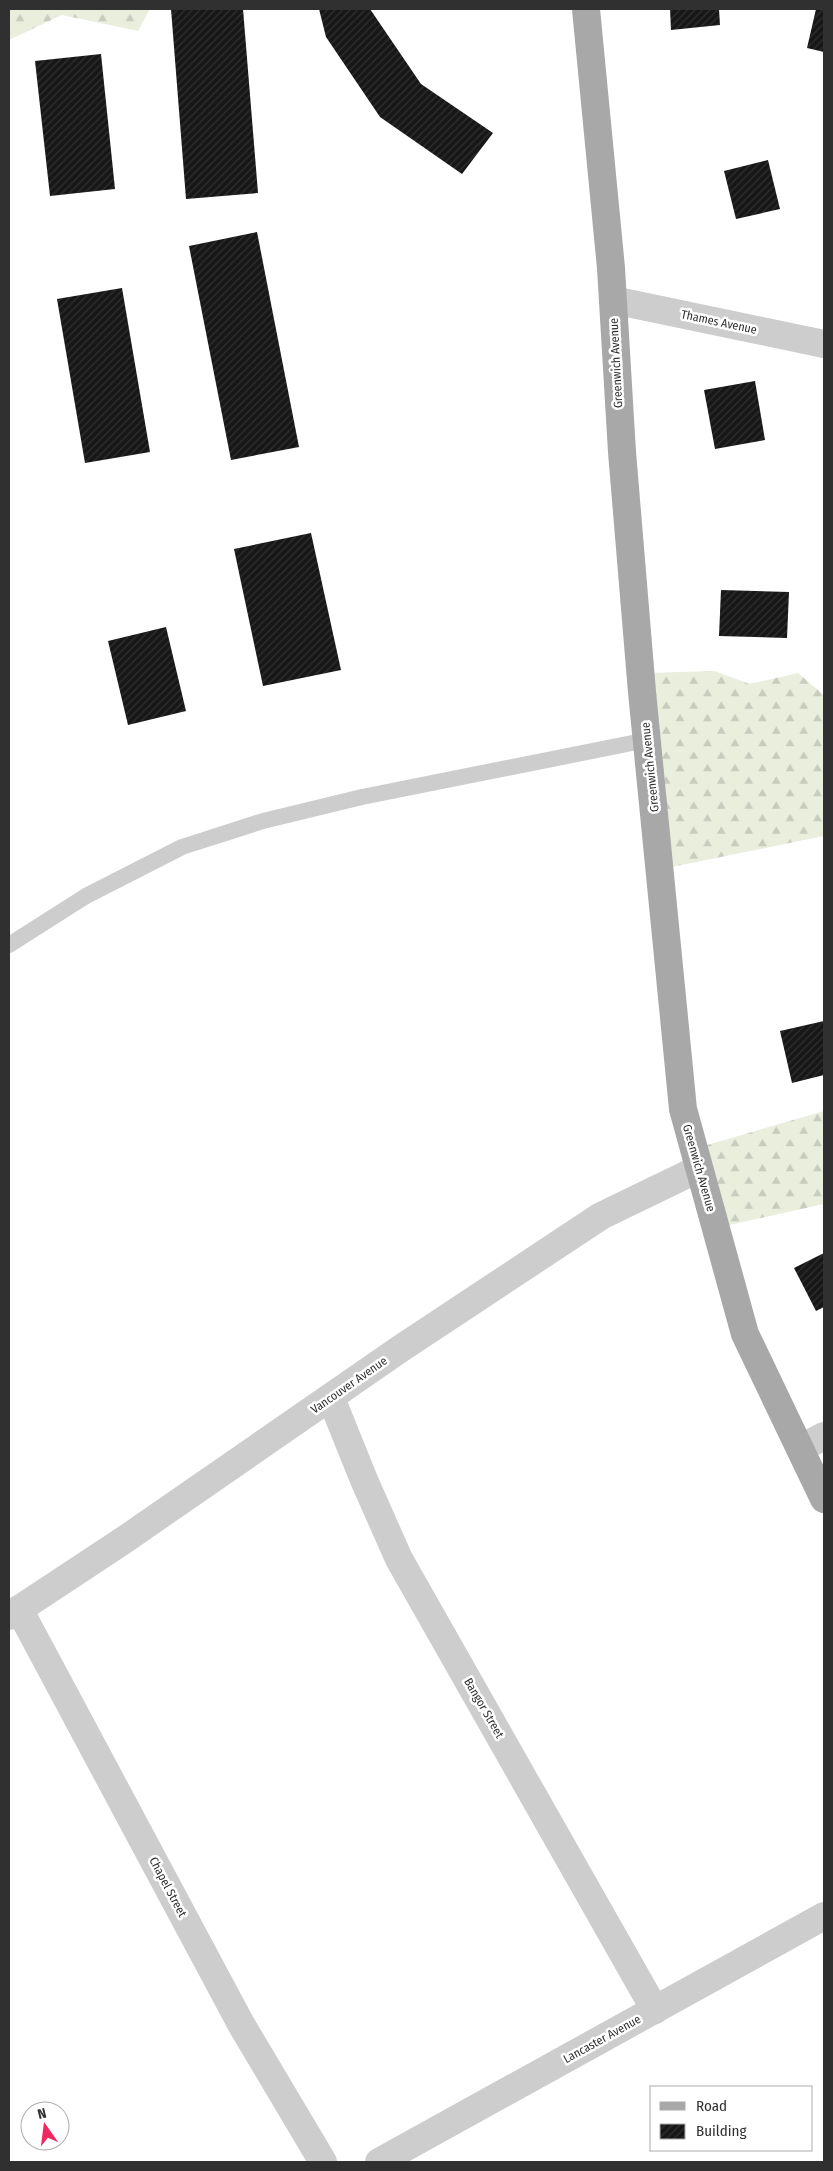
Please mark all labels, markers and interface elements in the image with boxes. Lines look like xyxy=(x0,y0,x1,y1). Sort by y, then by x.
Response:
street label: Thames Avenue xyxy=(680,307,758,337)
street label: Greenwich Avenue xyxy=(607,318,625,408)
street label: Greenwich Avenue xyxy=(638,721,662,813)
street label: Greenwich Avenue xyxy=(680,1123,718,1213)
street label: Vancouver Avenue xyxy=(308,1354,390,1416)
street label: Bangor Street xyxy=(461,1675,507,1741)
street label: Chapel Street xyxy=(146,1855,190,1919)
street label: Lancaster Avenue xyxy=(561,2012,643,2066)
legend xyxy=(650,2086,813,2151)
text: Road xyxy=(696,2097,727,2115)
north arrow xyxy=(20,2101,70,2151)
text: N xyxy=(36,2105,48,2123)
text: Building xyxy=(696,2122,747,2140)

